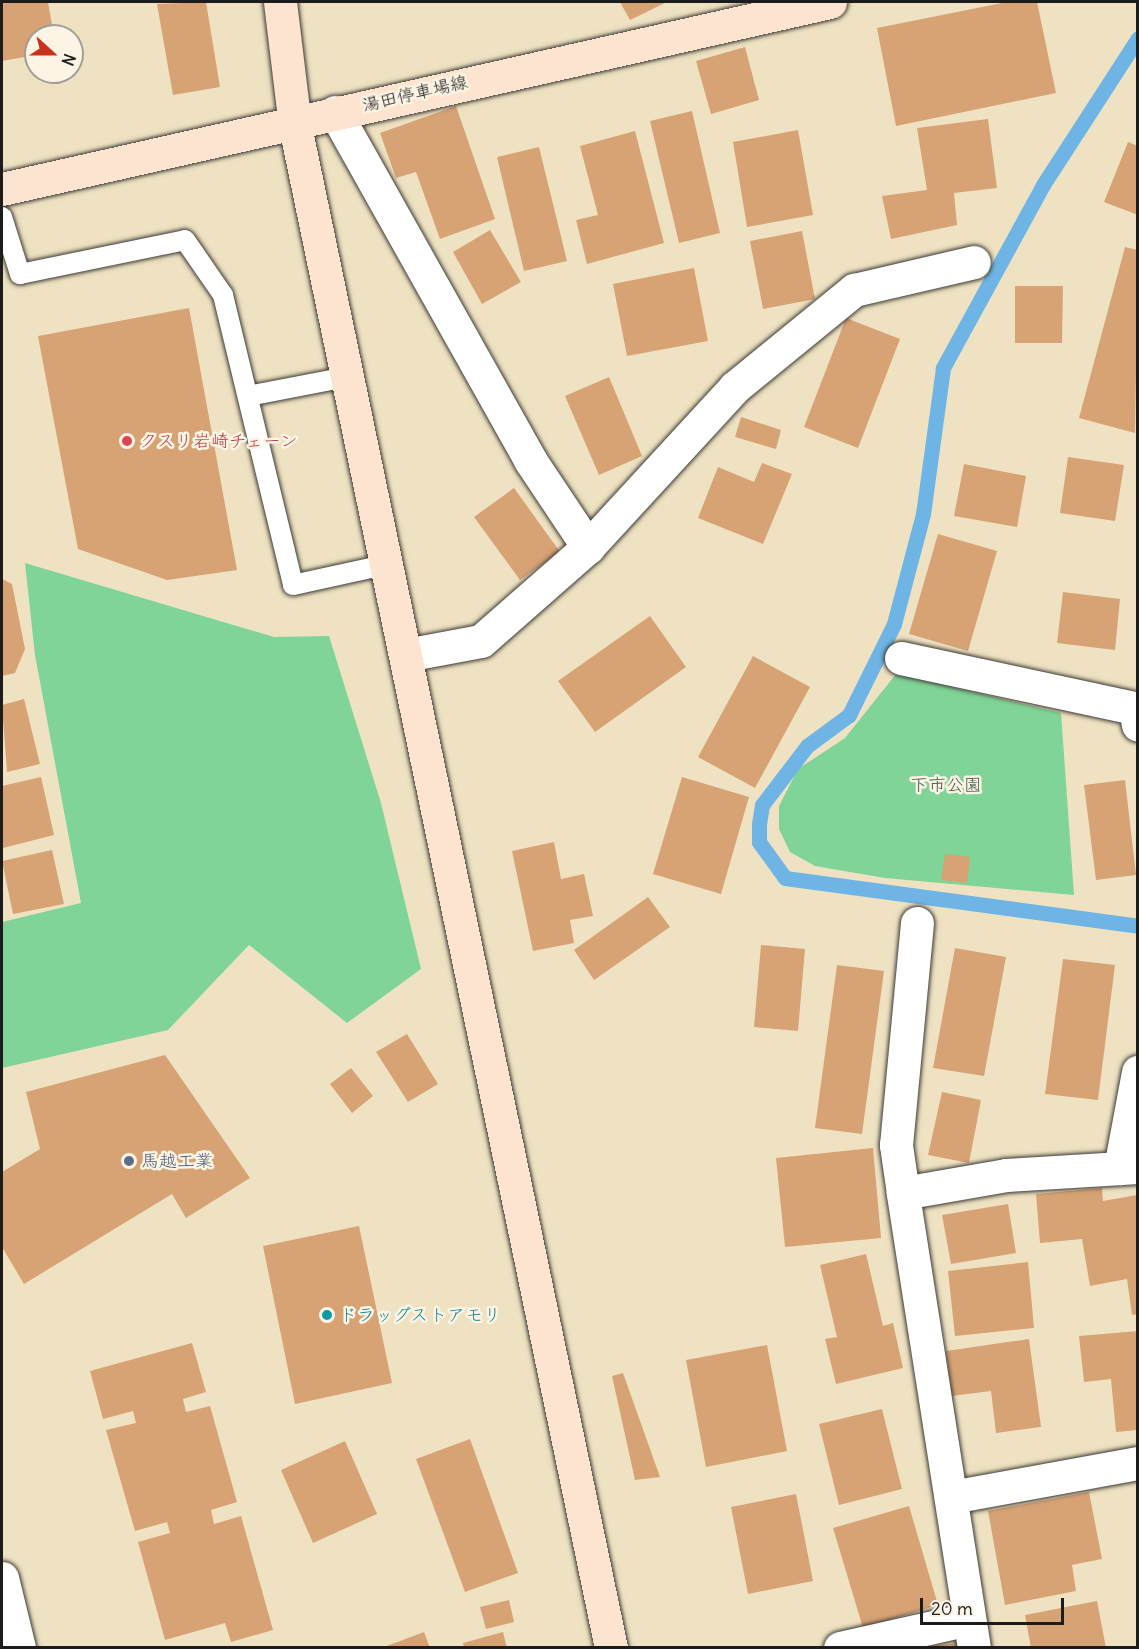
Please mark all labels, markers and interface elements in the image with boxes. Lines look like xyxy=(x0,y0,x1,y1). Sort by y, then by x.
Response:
north arrow xyxy=(24,24,84,84)
text: N xyxy=(58,51,80,68)
street label: 湯田停車場線 xyxy=(360,71,470,117)
place label: クスリ岩崎チェーン xyxy=(139,430,301,452)
marker: クスリ岩崎チェーン xyxy=(120,434,134,448)
park label: 下市公園 xyxy=(910,774,982,796)
place label: 馬越工業 xyxy=(141,1150,213,1172)
marker: 馬越工業 xyxy=(122,1154,136,1168)
place label: ドラッグストアモリ xyxy=(339,1304,501,1326)
marker: ドラッグストアモリ xyxy=(320,1308,334,1322)
scale bar xyxy=(923,1586,1067,1624)
text: 20 m xyxy=(931,1597,973,1620)

